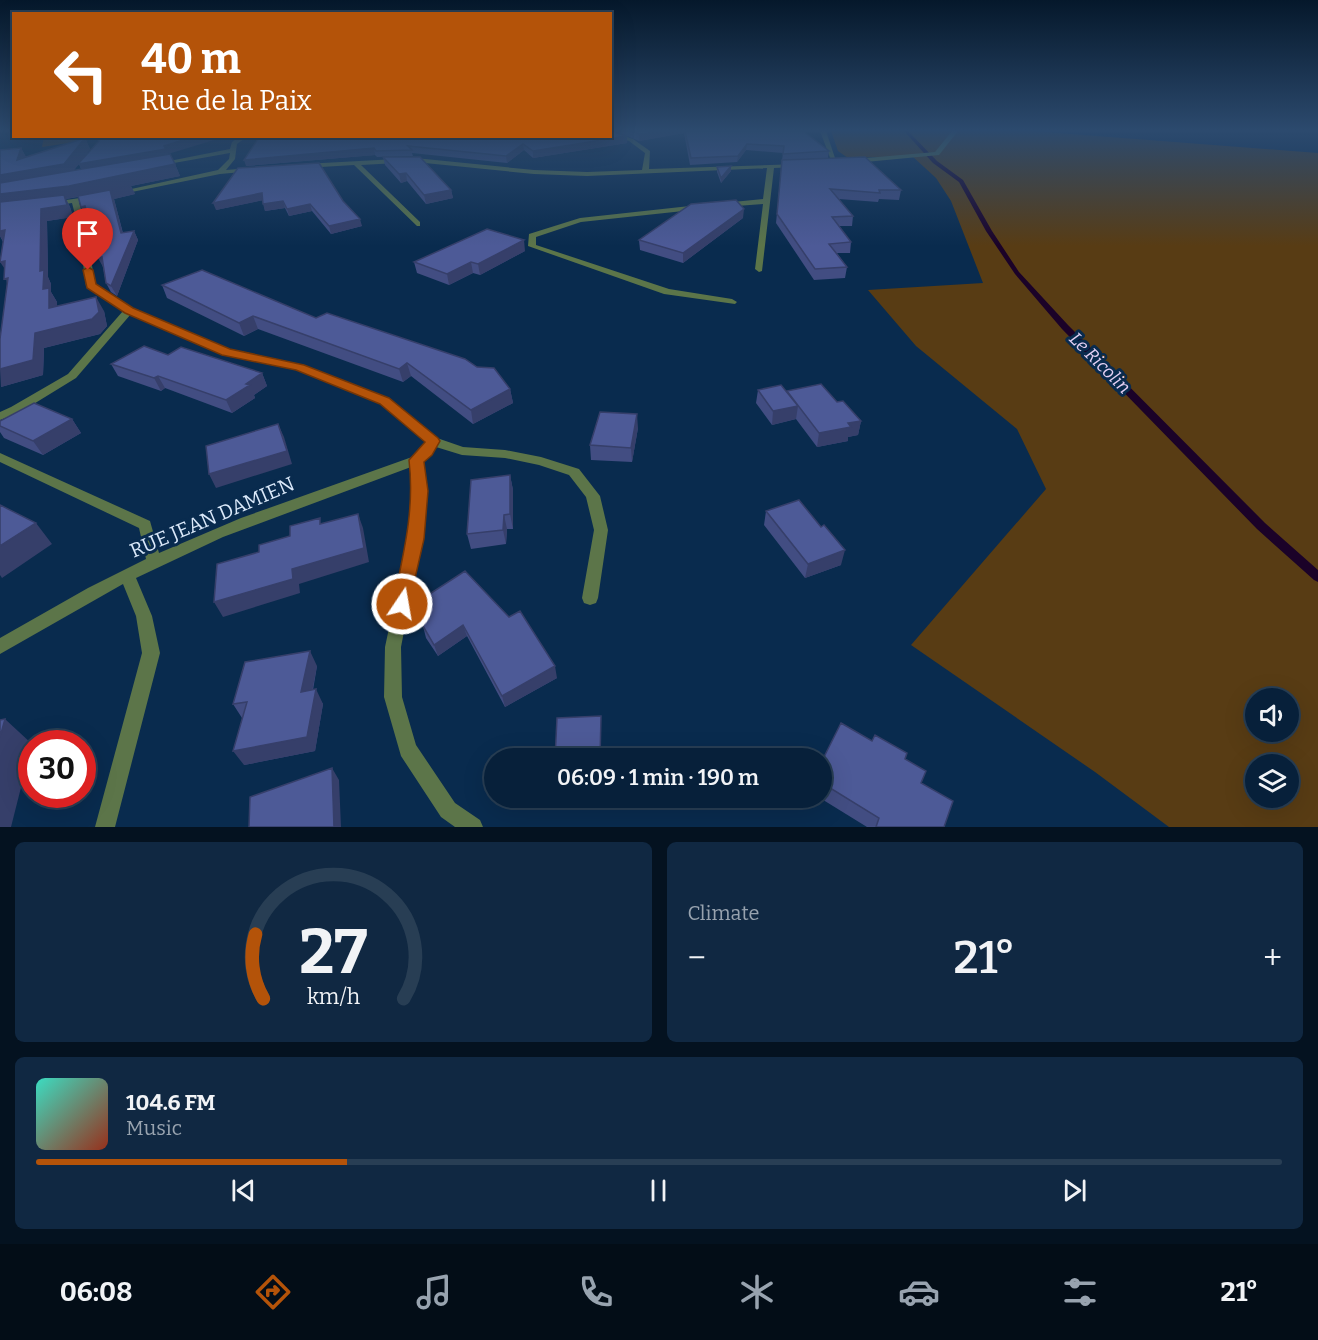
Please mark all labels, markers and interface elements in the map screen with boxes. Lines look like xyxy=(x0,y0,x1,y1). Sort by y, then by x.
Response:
text: 40 m xyxy=(141,34,241,84)
icon: left xyxy=(42,36,120,114)
text: Rue de la Paix xyxy=(141,85,312,117)
pin xyxy=(62,208,113,270)
icon: arrive xyxy=(71,217,104,250)
water label: Le Ricolin xyxy=(1065,328,1135,398)
street label: RUE JEAN DAMIEN xyxy=(126,471,298,563)
position arrow xyxy=(370,572,434,636)
map controls xyxy=(1245,688,1299,808)
button: sound xyxy=(1245,688,1299,742)
speed limit sign: 30 xyxy=(18,730,96,808)
button: layers xyxy=(1245,754,1299,808)
text: 06:09 · 1 min · 190 m xyxy=(557,764,759,791)
text: Climate xyxy=(688,901,759,925)
text: 27 xyxy=(299,915,367,990)
text: 21° xyxy=(953,931,1015,985)
text: − xyxy=(688,938,706,978)
text: + xyxy=(1263,938,1282,978)
text: km/h xyxy=(307,984,360,1010)
text: 104.6 FM xyxy=(126,1089,216,1116)
text: Music xyxy=(126,1116,182,1140)
icon: previous xyxy=(227,1174,260,1207)
icon: pause xyxy=(642,1174,675,1207)
icon: next xyxy=(1058,1174,1091,1207)
icon: directions xyxy=(252,1271,294,1313)
icon: music xyxy=(413,1271,455,1313)
icon: phone xyxy=(575,1271,617,1313)
icon: climate xyxy=(736,1271,778,1313)
icon: car xyxy=(898,1271,940,1313)
icon: filters xyxy=(1059,1271,1101,1313)
text: 06:08 xyxy=(60,1276,133,1308)
text: 21° xyxy=(1221,1276,1258,1308)

